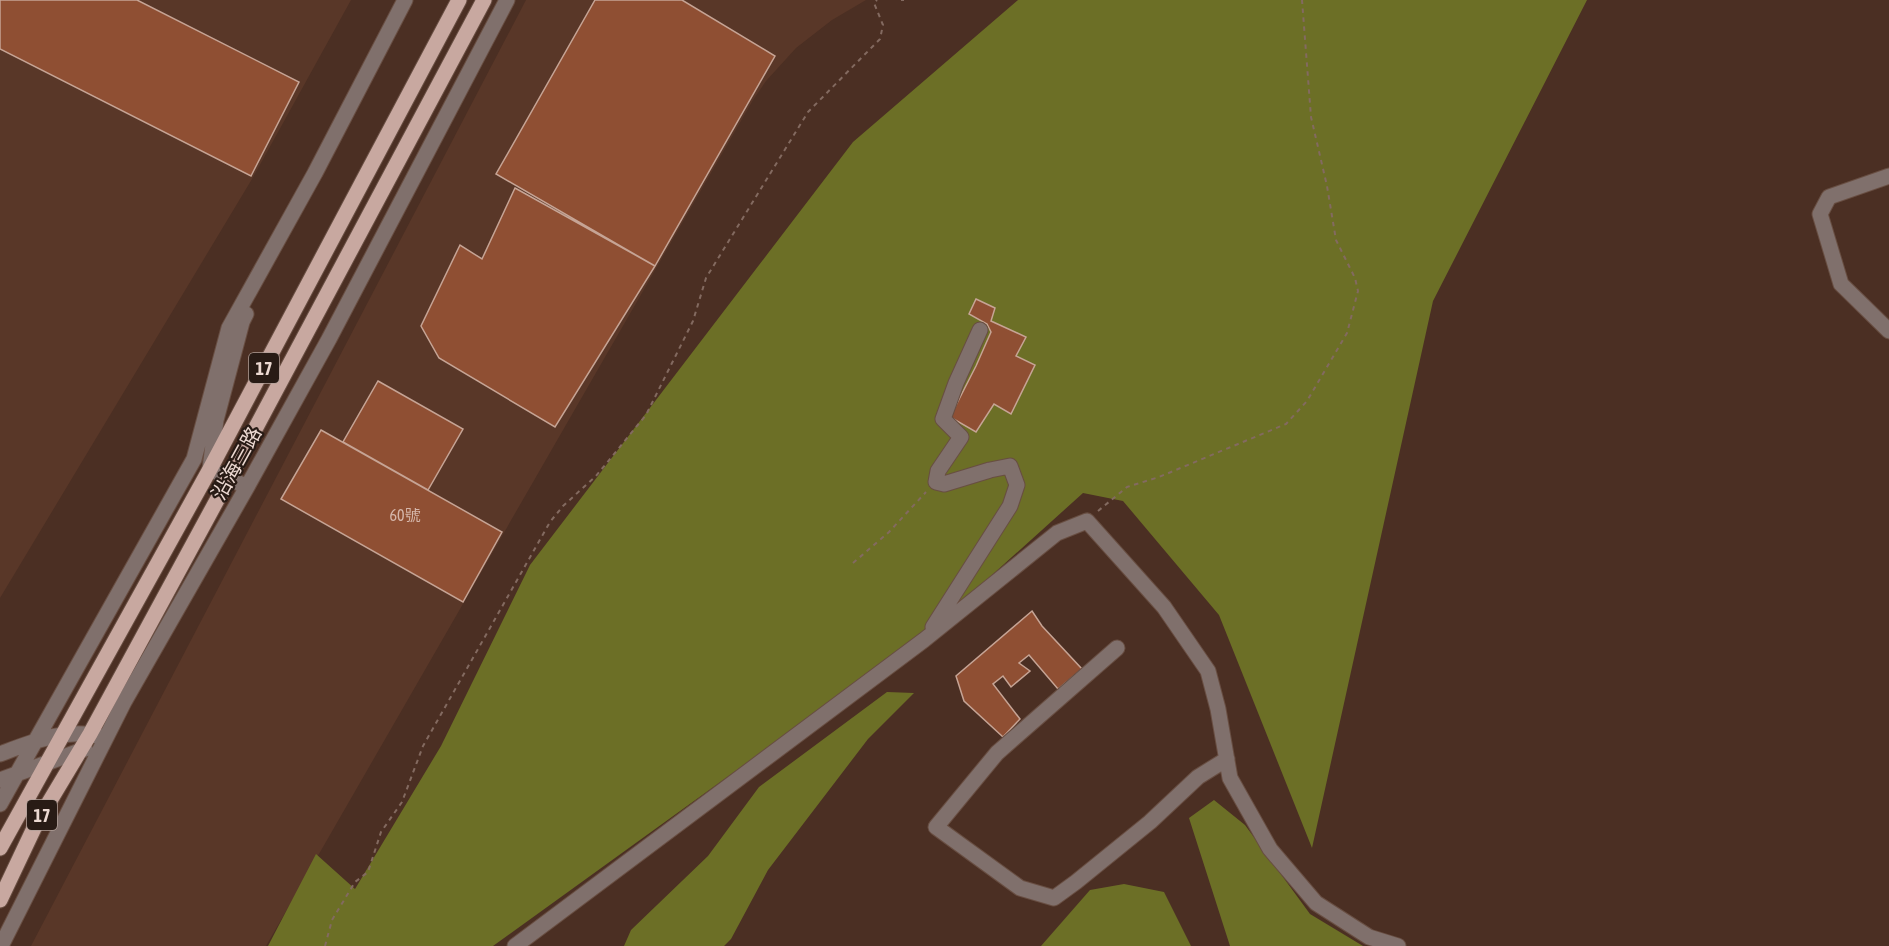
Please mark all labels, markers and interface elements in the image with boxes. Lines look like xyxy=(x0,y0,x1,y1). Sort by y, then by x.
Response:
road number: 17 xyxy=(249,353,279,383)
street label: 沿海三路 xyxy=(207,422,265,504)
house number: 60號 xyxy=(389,506,421,524)
road number: 17 xyxy=(27,800,57,830)

